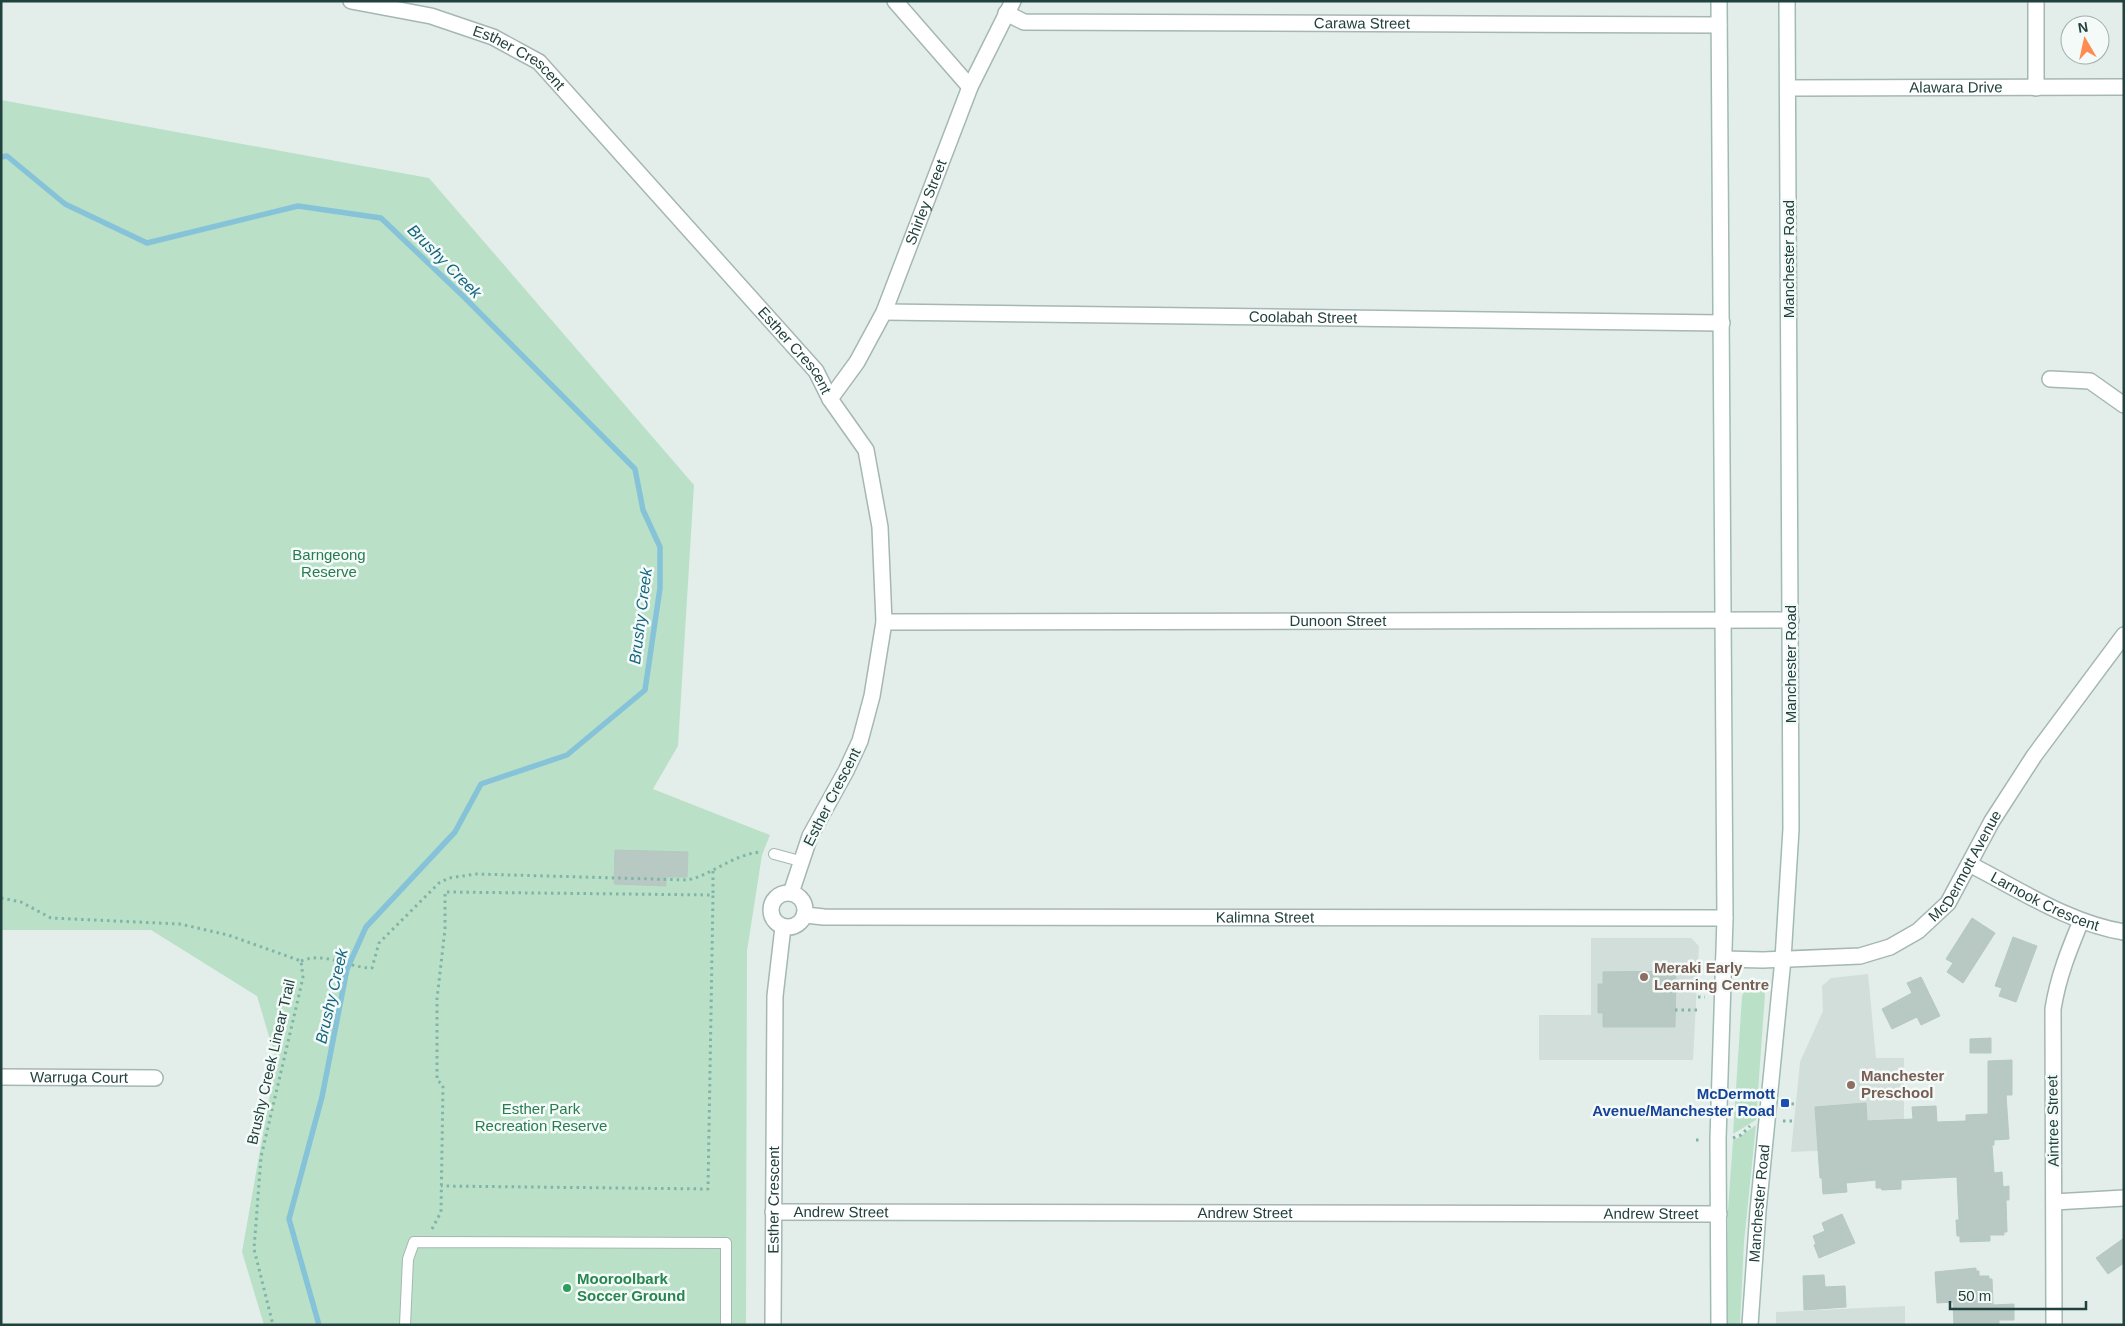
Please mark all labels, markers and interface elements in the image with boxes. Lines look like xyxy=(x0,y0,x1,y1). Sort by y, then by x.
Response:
street label: Carawa Street xyxy=(1314,14,1411,32)
north arrow xyxy=(2060,15,2110,65)
text: N xyxy=(2077,18,2089,36)
street label: Esther Crescent xyxy=(471,22,569,94)
street label: Alawara Drive xyxy=(1909,78,2003,96)
street label: Shirley Street xyxy=(901,156,950,247)
street label: Manchester Road xyxy=(1780,200,1797,318)
water label: Brushy Creek xyxy=(404,221,486,302)
street label: Esther Crescent xyxy=(755,303,835,397)
street label: Coolabah Street xyxy=(1249,308,1358,326)
park label: Barngeong Reserve xyxy=(292,546,366,580)
water label: Brushy Creek xyxy=(626,566,655,665)
street label: Manchester Road xyxy=(1782,605,1799,723)
street label: Dunoon Street xyxy=(1290,612,1387,629)
street label: Esther Crescent xyxy=(800,744,864,849)
street label: McDermott Avenue xyxy=(1925,807,2005,925)
street label: Larnook Crescent xyxy=(1988,868,2102,934)
street label: Kalimna Street xyxy=(1216,908,1315,926)
water label: Brushy Creek xyxy=(312,946,351,1045)
place label: Meraki Early Learning Centre xyxy=(1654,959,1769,993)
marker: Meraki Early Learning Centre xyxy=(1638,971,1650,983)
street label: Brushy Creek Linear Trail xyxy=(243,978,298,1146)
place label: Manchester Preschool xyxy=(1861,1067,1945,1101)
street label: Warruga Court xyxy=(30,1068,129,1086)
street label: Aintree Street xyxy=(2043,1074,2062,1167)
marker: Manchester Preschool xyxy=(1845,1079,1857,1091)
place label: McDermott Avenue/Manchester Road xyxy=(1592,1085,1775,1119)
marker: McDermott Avenue/Manchester Road xyxy=(1779,1097,1791,1109)
park label: Esther Park Recreation Reserve xyxy=(475,1100,607,1134)
street label: Manchester Road xyxy=(1745,1144,1773,1263)
street label: Esther Crescent xyxy=(764,1145,782,1254)
street label: Andrew Street xyxy=(793,1203,889,1220)
street label: Andrew Street xyxy=(1197,1204,1293,1221)
street label: Andrew Street xyxy=(1603,1205,1699,1222)
place label: Mooroolbark Soccer Ground xyxy=(577,1270,685,1304)
scale bar xyxy=(1950,1278,2086,1310)
marker: Mooroolbark Soccer Ground xyxy=(561,1282,573,1294)
text: 50 m xyxy=(1958,1287,1991,1304)

